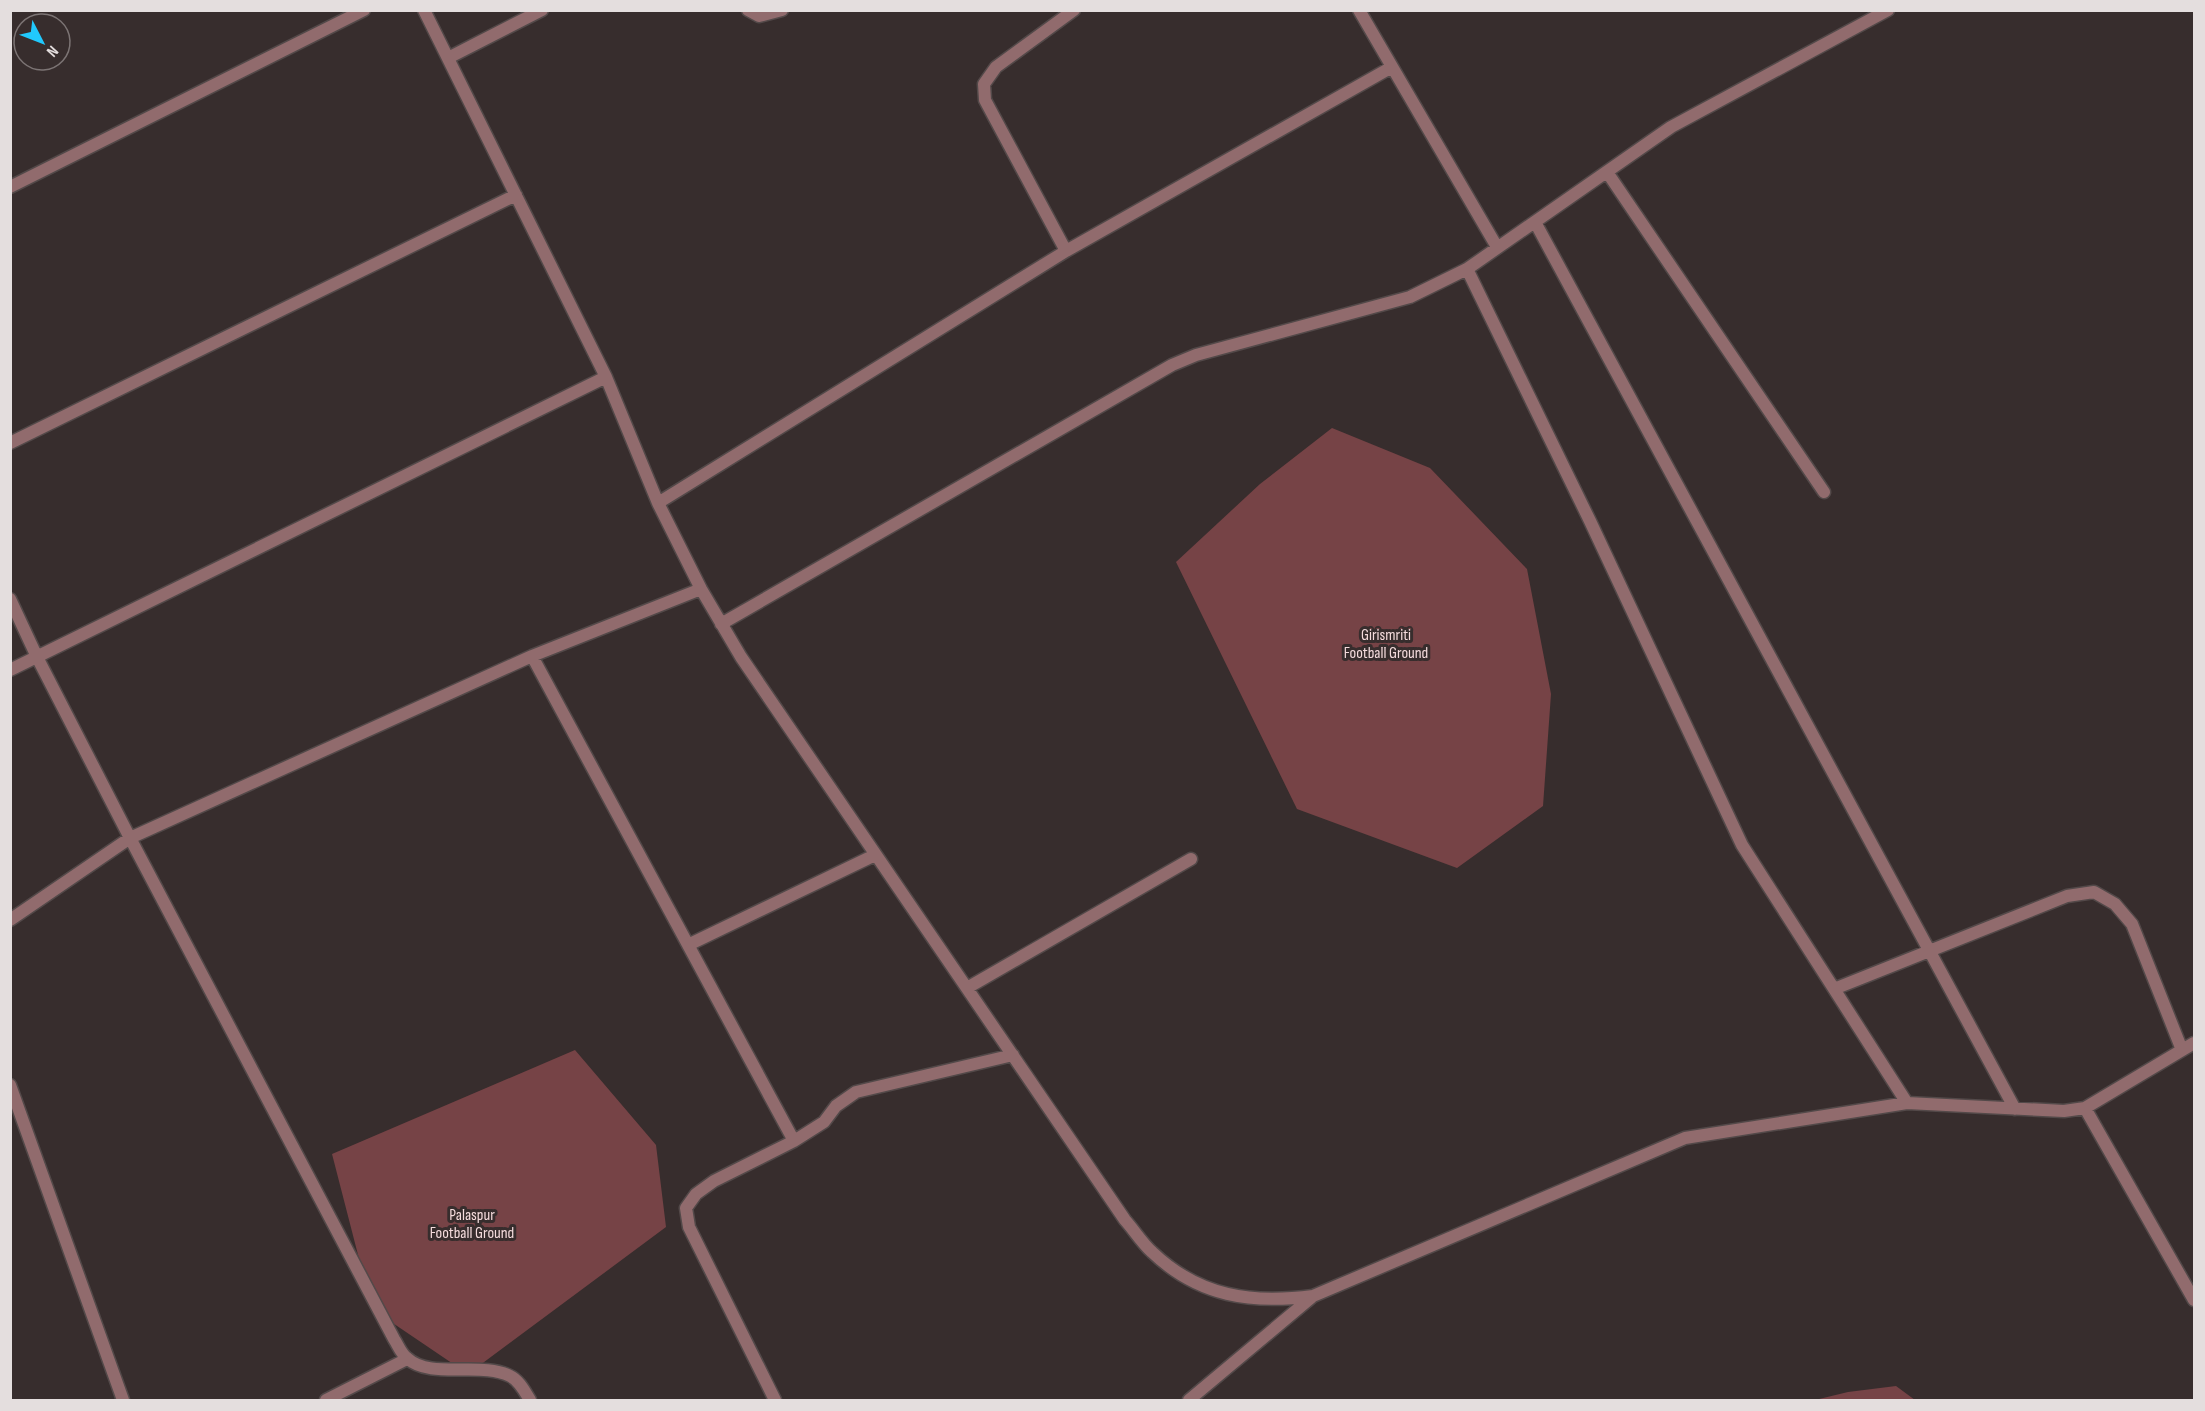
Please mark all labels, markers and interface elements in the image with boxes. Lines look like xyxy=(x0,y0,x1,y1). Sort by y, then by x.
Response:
north arrow xyxy=(12,12,72,72)
text: N xyxy=(42,42,62,61)
park label: Girismriti Football Ground xyxy=(1344,626,1428,663)
park label: Palaspur Football Ground xyxy=(430,1206,514,1243)

